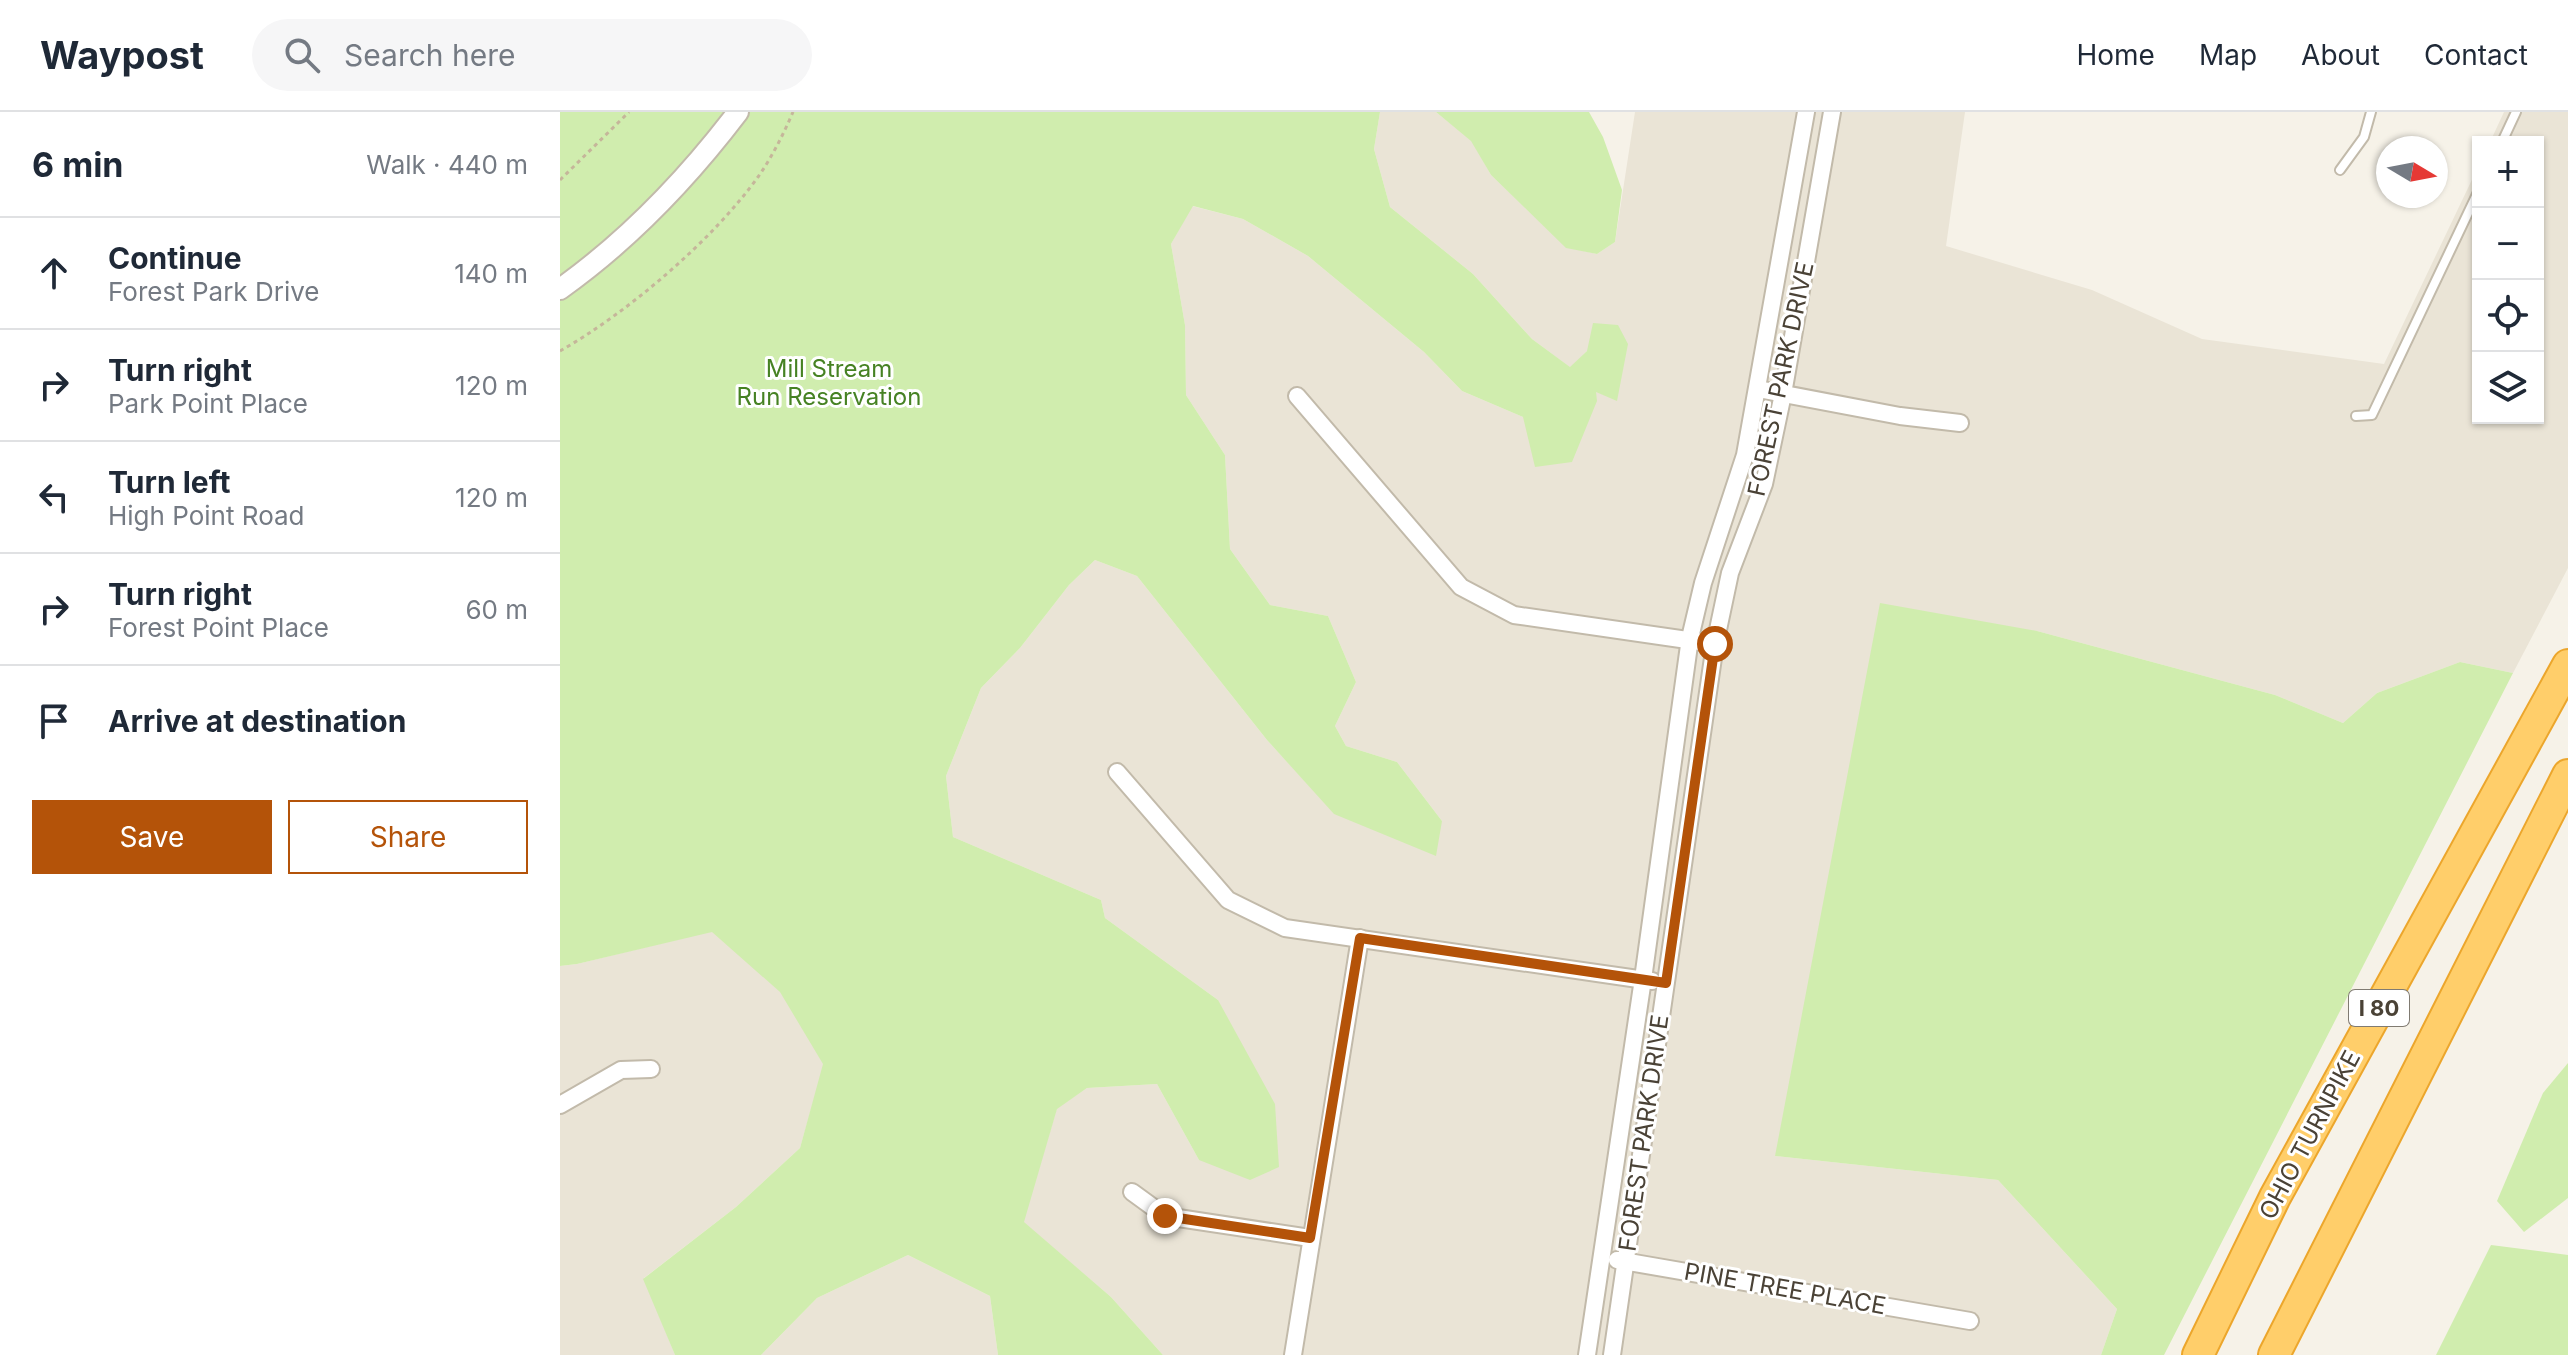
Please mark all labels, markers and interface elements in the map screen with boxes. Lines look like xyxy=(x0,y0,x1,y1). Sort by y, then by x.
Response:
search box xyxy=(252,19,812,91)
text: Waypost xyxy=(40,32,204,78)
icon: search xyxy=(280,33,324,77)
text: Search here xyxy=(344,37,516,73)
text: Home xyxy=(2076,38,2155,72)
text: Map xyxy=(2199,38,2257,72)
text: About xyxy=(2301,38,2380,72)
text: Contact xyxy=(2424,38,2528,72)
north arrow xyxy=(2376,136,2448,208)
map controls xyxy=(2472,136,2544,424)
button: + xyxy=(2472,136,2544,208)
text: 6 min xyxy=(32,144,124,185)
text: Walk · 440 m xyxy=(366,149,528,180)
button: − xyxy=(2472,208,2544,280)
text: Continue xyxy=(108,240,242,276)
icon: ahead xyxy=(32,251,76,295)
text: 140 m xyxy=(454,258,528,289)
street label: FOREST PARK DRIVE xyxy=(1742,259,1820,499)
text: Forest Park Drive xyxy=(108,276,319,307)
button: locate xyxy=(2472,280,2544,352)
text: Turn right xyxy=(108,352,252,388)
button: layers xyxy=(2472,352,2544,424)
park label: Mill Stream Run Reservation xyxy=(737,354,921,411)
icon: right xyxy=(32,363,76,407)
text: 120 m xyxy=(455,370,528,401)
text: Park Point Place xyxy=(108,388,308,419)
text: Turn left xyxy=(108,464,230,500)
icon: left xyxy=(32,475,76,519)
text: 120 m xyxy=(455,482,528,513)
text: High Point Road xyxy=(108,500,305,531)
text: Turn right xyxy=(108,576,252,612)
icon: right xyxy=(32,587,76,631)
text: 60 m xyxy=(465,594,528,625)
text: Forest Point Place xyxy=(108,612,329,643)
route start xyxy=(1697,626,1733,662)
icon: arrive xyxy=(32,699,76,743)
text: Arrive at destination xyxy=(108,703,406,739)
button: Save xyxy=(32,800,272,874)
button: Share xyxy=(288,800,528,874)
road number: I 80 xyxy=(2349,990,2409,1026)
street label: FOREST PARK DRIVE xyxy=(1613,1013,1674,1253)
street label: OHIO TURNPIKE xyxy=(2253,1045,2366,1224)
route end xyxy=(1147,1198,1183,1234)
street label: PINE TREE PLACE xyxy=(1682,1257,1888,1321)

